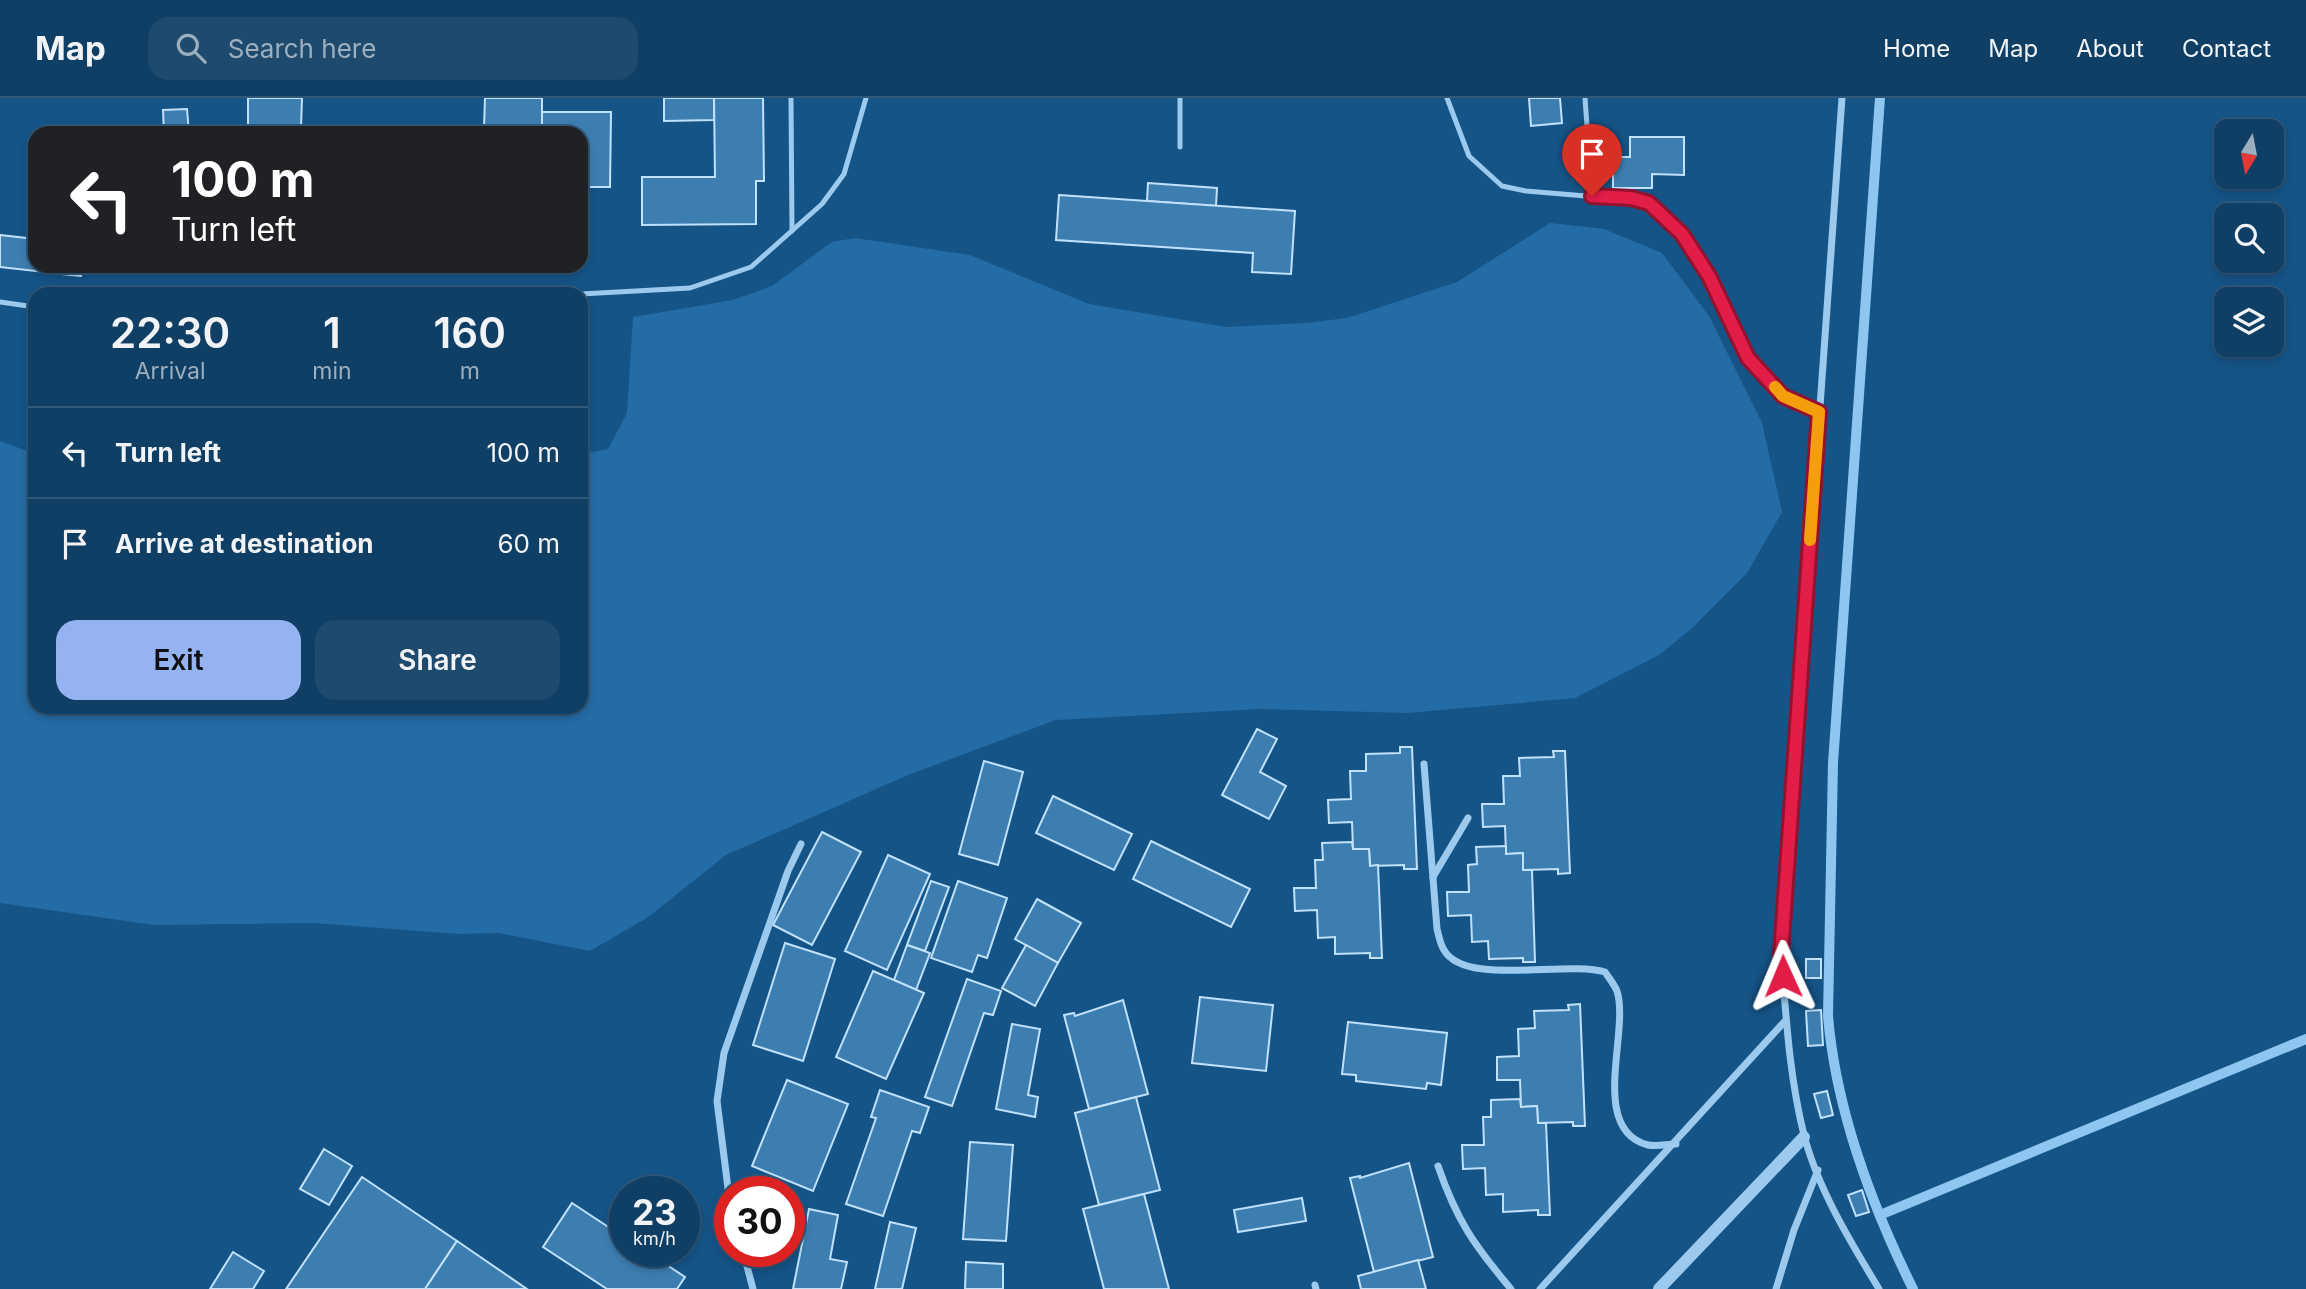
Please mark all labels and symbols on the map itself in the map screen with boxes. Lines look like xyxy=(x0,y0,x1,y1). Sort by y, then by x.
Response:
north arrow xyxy=(2214,119,2284,189)
pin xyxy=(1562,124,1622,196)
position arrow xyxy=(1746,939,1820,1013)
speed limit sign: 30 xyxy=(714,1176,805,1267)

